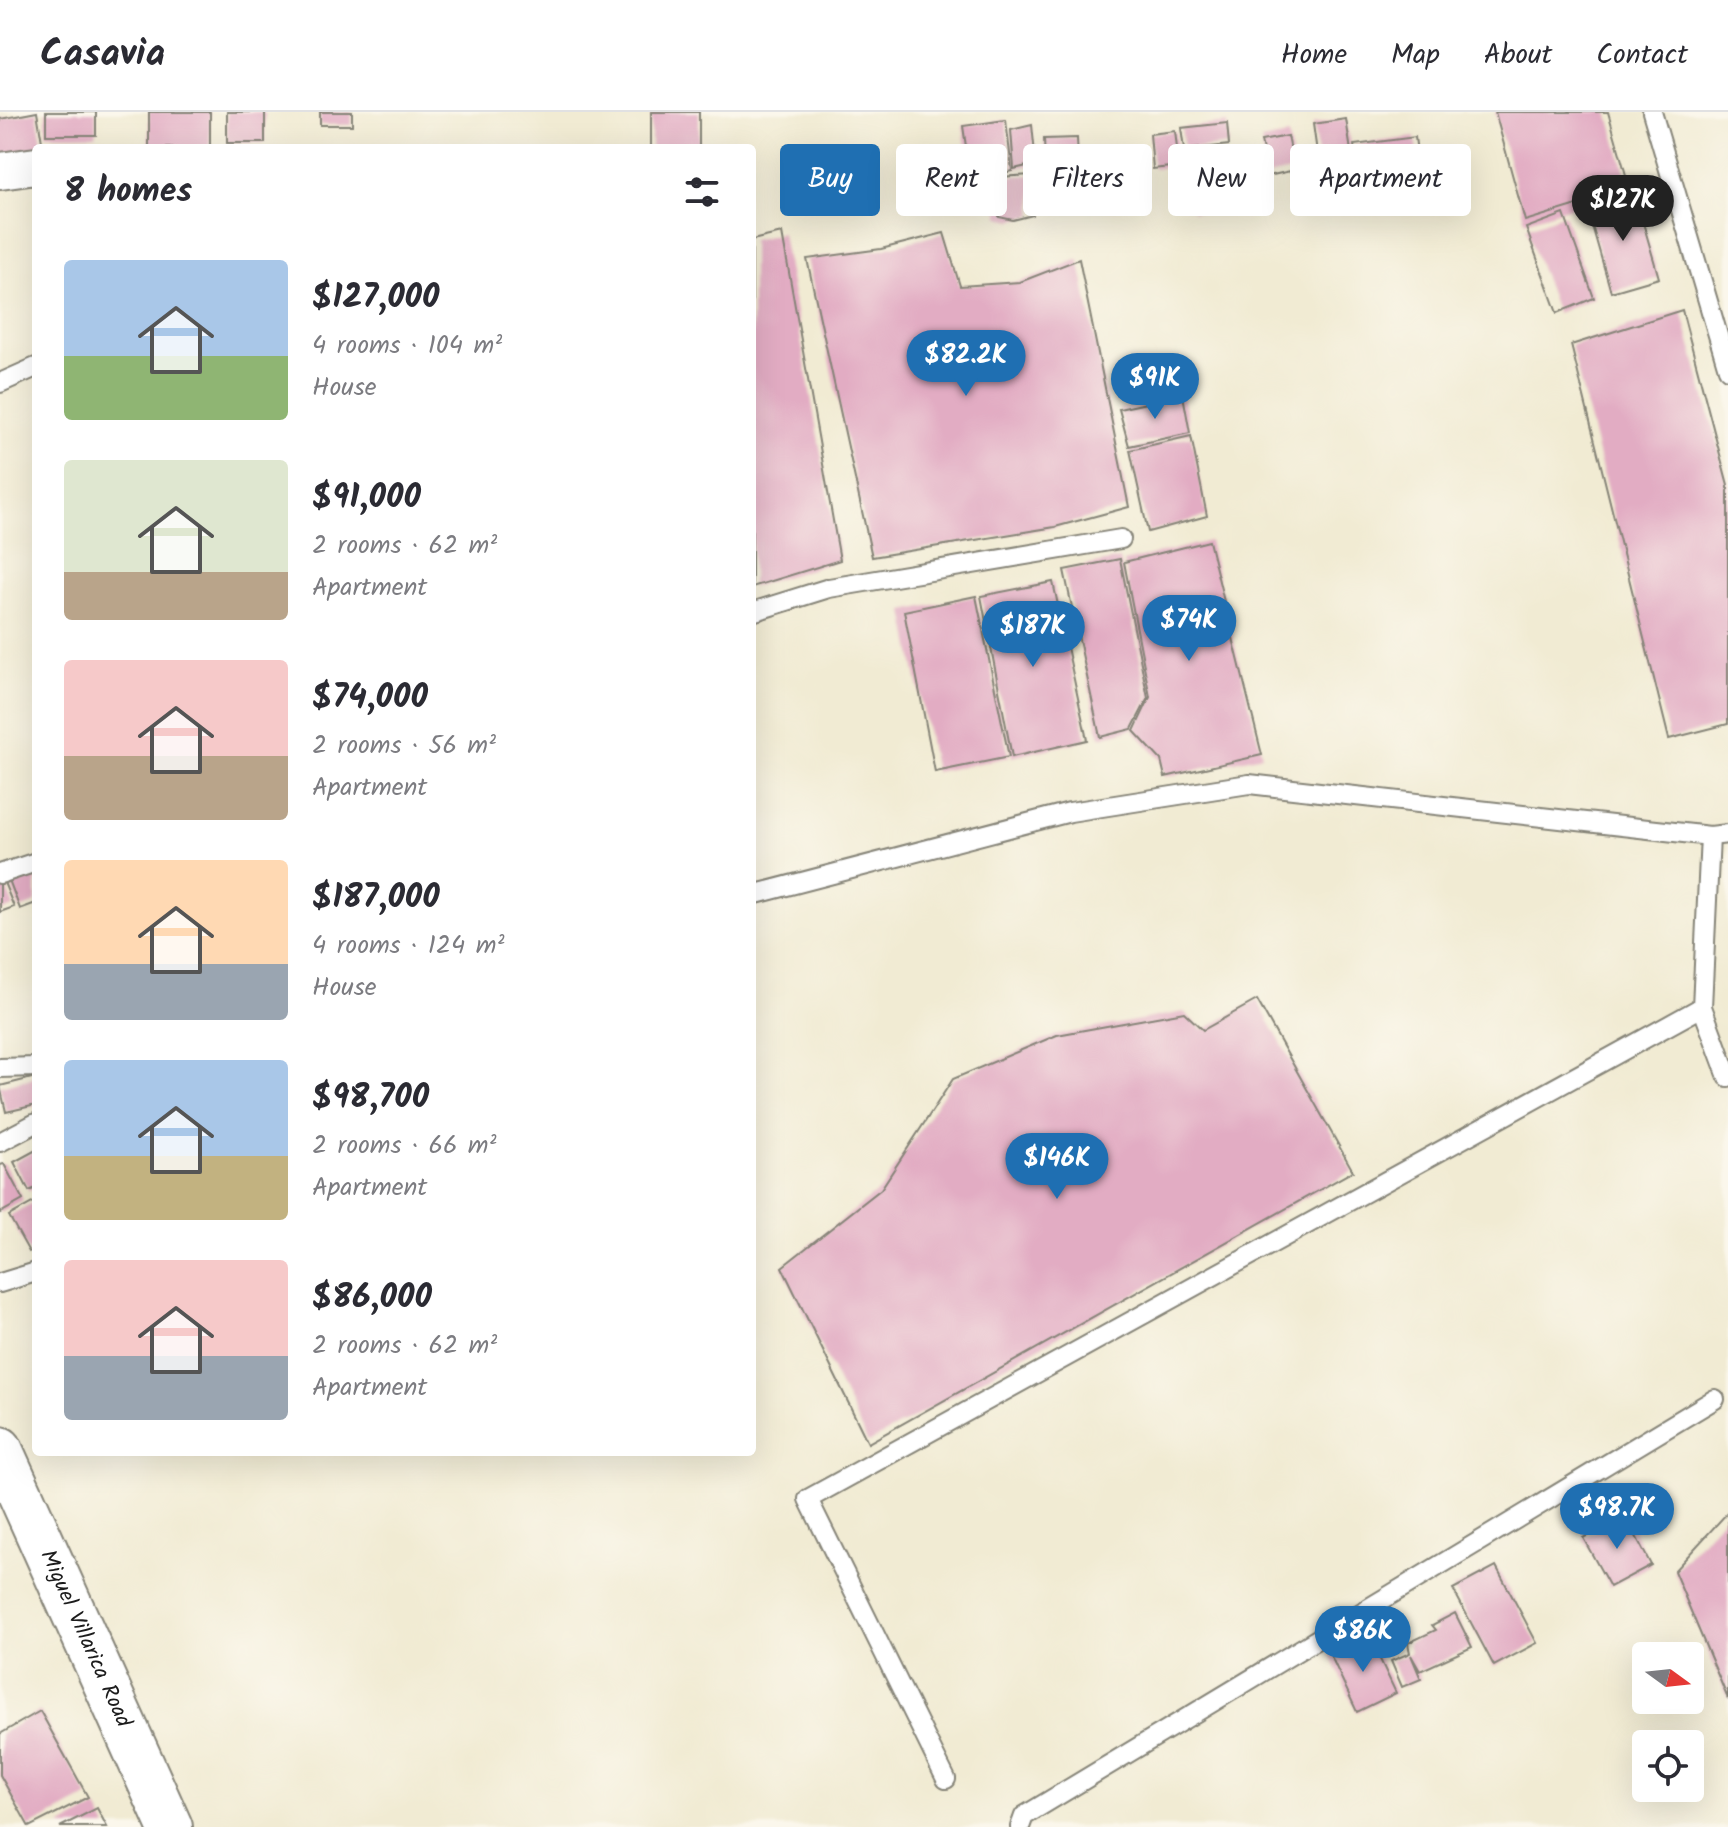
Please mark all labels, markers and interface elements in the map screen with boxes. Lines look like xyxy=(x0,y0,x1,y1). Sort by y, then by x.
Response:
text: Casavia xyxy=(40,25,165,85)
text: Home xyxy=(1281,33,1347,78)
text: Map xyxy=(1391,33,1440,78)
text: About xyxy=(1484,33,1552,78)
text: Contact xyxy=(1596,33,1688,78)
chip: Buy xyxy=(780,144,880,216)
chip: Rent xyxy=(896,144,1007,216)
chip: Filters xyxy=(1023,144,1152,216)
chip: New xyxy=(1168,144,1274,216)
chip: Apartment xyxy=(1290,144,1471,216)
text: 8 homes xyxy=(64,165,192,219)
icon: filters xyxy=(680,170,724,214)
pin: $127K xyxy=(1567,175,1679,243)
text: $127K xyxy=(1590,180,1656,222)
text: $127,000 xyxy=(312,271,440,325)
icon: home xyxy=(128,292,224,388)
text: 4 rooms · 104 m² xyxy=(312,325,502,367)
pin: $82.2K xyxy=(901,330,1031,398)
text: $82.2K xyxy=(925,335,1007,377)
pin: $91K xyxy=(1108,353,1202,421)
text: $91K xyxy=(1129,358,1181,400)
text: House xyxy=(312,367,376,409)
text: $91,000 xyxy=(312,471,421,525)
icon: home xyxy=(128,492,224,588)
text: 2 rooms · 62 m² xyxy=(312,525,497,567)
text: Apartment xyxy=(312,567,427,609)
pin: $74K xyxy=(1142,595,1236,663)
text: $74K xyxy=(1160,600,1218,642)
pin: $187K xyxy=(977,601,1089,669)
text: $187K xyxy=(1000,606,1066,648)
text: $74,000 xyxy=(312,671,428,725)
icon: home xyxy=(128,692,224,788)
text: 2 rooms · 56 m² xyxy=(312,725,496,767)
text: Apartment xyxy=(312,767,427,809)
text: $187,000 xyxy=(312,871,440,925)
icon: home xyxy=(128,892,224,988)
text: 4 rooms · 124 m² xyxy=(312,925,504,967)
text: House xyxy=(312,967,376,1009)
text: $98,700 xyxy=(312,1071,429,1125)
icon: home xyxy=(128,1092,224,1188)
text: 2 rooms · 66 m² xyxy=(312,1125,497,1167)
pin: $146K xyxy=(1001,1133,1113,1201)
text: $146K xyxy=(1023,1138,1091,1180)
text: Apartment xyxy=(312,1167,427,1209)
text: $86,000 xyxy=(312,1271,432,1325)
icon: home xyxy=(128,1292,224,1388)
text: 2 rooms · 62 m² xyxy=(312,1325,497,1367)
text: Apartment xyxy=(312,1367,427,1409)
pin: $98.7K xyxy=(1552,1483,1682,1551)
text: $98.7K xyxy=(1578,1488,1656,1530)
street label: Miguel Villarica Road xyxy=(30,1544,141,1734)
pin: $86K xyxy=(1316,1606,1410,1674)
text: $86K xyxy=(1333,1611,1393,1653)
north arrow xyxy=(1632,1642,1704,1714)
map controls xyxy=(1632,1642,1704,1802)
button: locate xyxy=(1632,1730,1704,1802)

